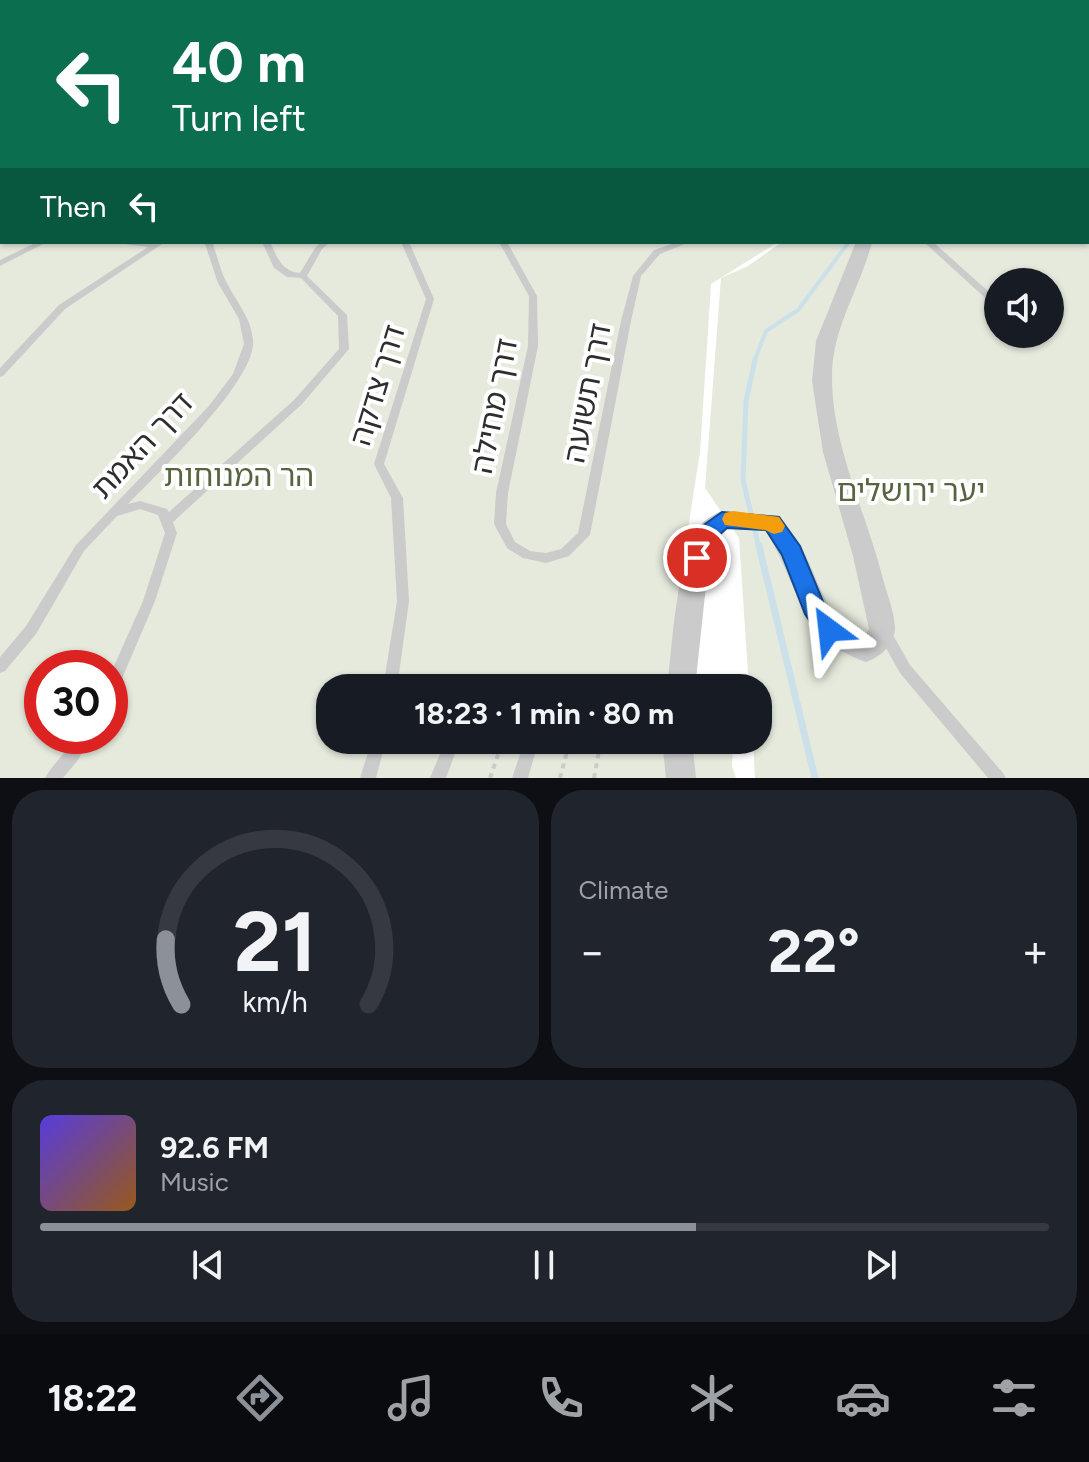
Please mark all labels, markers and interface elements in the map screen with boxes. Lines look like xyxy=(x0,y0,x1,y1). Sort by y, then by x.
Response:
text: 40 m xyxy=(172,29,306,96)
icon: left xyxy=(40,32,144,136)
text: Turn left xyxy=(172,97,306,140)
icon: left xyxy=(122,184,166,228)
text: Then xyxy=(40,188,106,225)
map controls xyxy=(984,268,1064,348)
button: sound xyxy=(984,268,1064,348)
street label: דרך צדקה xyxy=(341,320,413,450)
street label: דרך תשועה xyxy=(555,320,619,466)
street label: דרך מחילה xyxy=(463,335,525,477)
street label: דרך האמת xyxy=(83,384,201,506)
park label: הר המנוחות xyxy=(164,457,314,494)
park label: יער ירושלים xyxy=(837,472,985,509)
pin xyxy=(663,524,731,592)
icon: arrive xyxy=(675,536,719,580)
position arrow xyxy=(787,588,871,672)
speed limit sign: 30 xyxy=(24,650,128,754)
text: 18:23 · 1 min · 80 m xyxy=(414,695,674,732)
text: Climate xyxy=(579,874,668,906)
text: 21 xyxy=(234,892,317,992)
text: 22° xyxy=(768,915,860,987)
text: − xyxy=(579,925,606,978)
text: + xyxy=(1022,925,1049,978)
text: km/h xyxy=(243,985,308,1019)
text: 92.6 FM xyxy=(160,1129,269,1166)
text: Music xyxy=(160,1166,229,1198)
icon: previous xyxy=(186,1243,230,1287)
icon: pause xyxy=(522,1243,566,1287)
icon: next xyxy=(859,1243,903,1287)
icon: directions xyxy=(232,1370,288,1426)
icon: music xyxy=(383,1370,439,1426)
icon: phone xyxy=(533,1370,589,1426)
icon: climate xyxy=(684,1370,740,1426)
icon: car xyxy=(835,1370,891,1426)
icon: filters xyxy=(986,1370,1042,1426)
text: 18:22 xyxy=(47,1377,137,1420)

